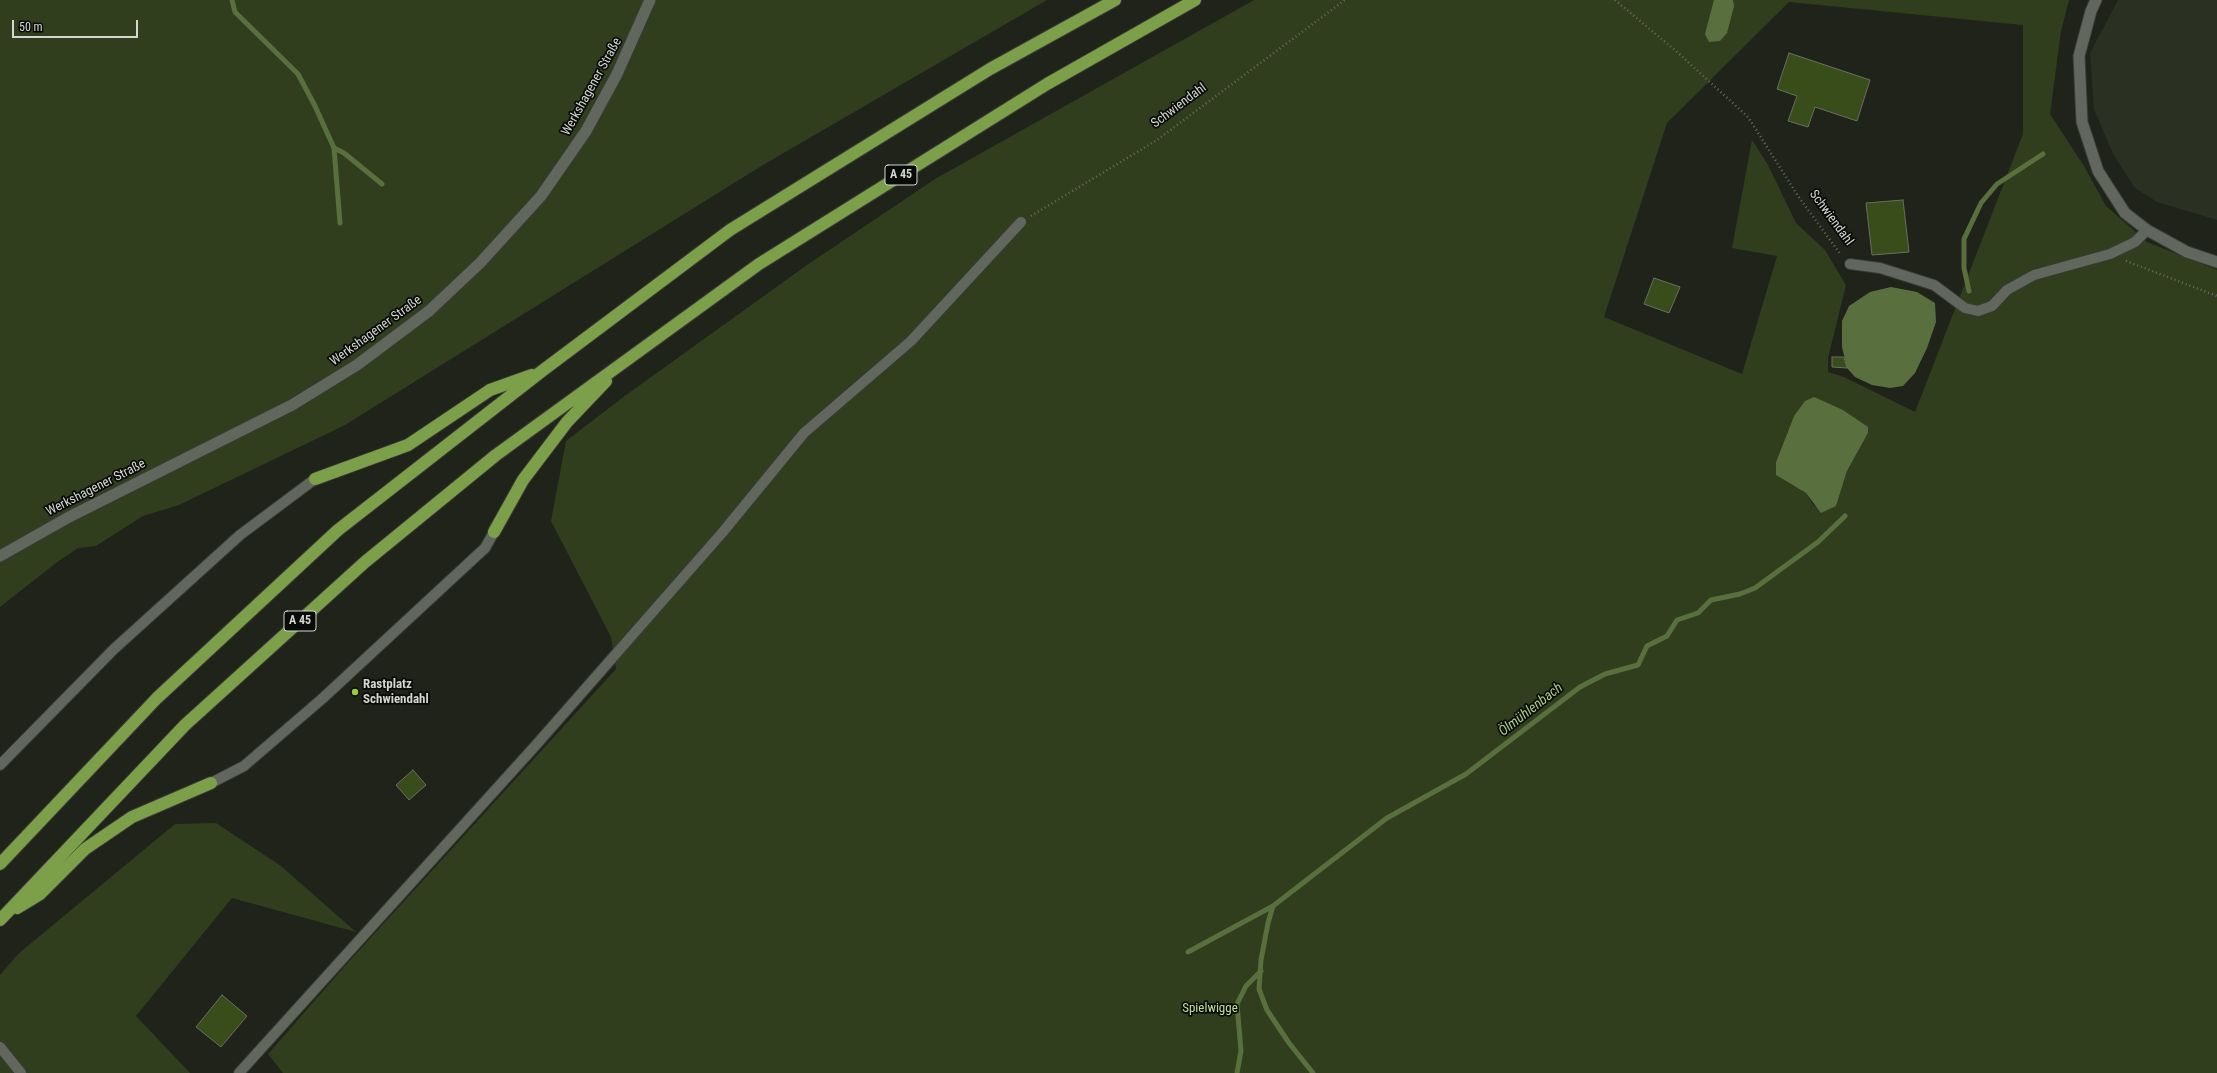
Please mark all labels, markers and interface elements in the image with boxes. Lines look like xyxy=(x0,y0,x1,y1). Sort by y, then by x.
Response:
scale bar xyxy=(14,12,140,38)
text: 50 m xyxy=(19,20,43,34)
street label: Werkshagener Straße xyxy=(559,35,625,139)
street label: Schwiendahl xyxy=(1148,80,1210,132)
road number: A 45 xyxy=(885,165,917,185)
street label: Schwiendahl xyxy=(1806,187,1856,249)
street label: Werkshagener Straße xyxy=(327,293,425,369)
street label: Werkshagener Straße xyxy=(44,456,148,520)
road number: A 45 xyxy=(284,611,316,631)
place label: Rastplatz Schwiendahl xyxy=(363,677,429,708)
water label: Ölmühlenbach xyxy=(1496,680,1566,740)
marker: Rastplatz Schwiendahl xyxy=(350,687,360,697)
park label: Spielwigge xyxy=(1182,1001,1238,1017)

